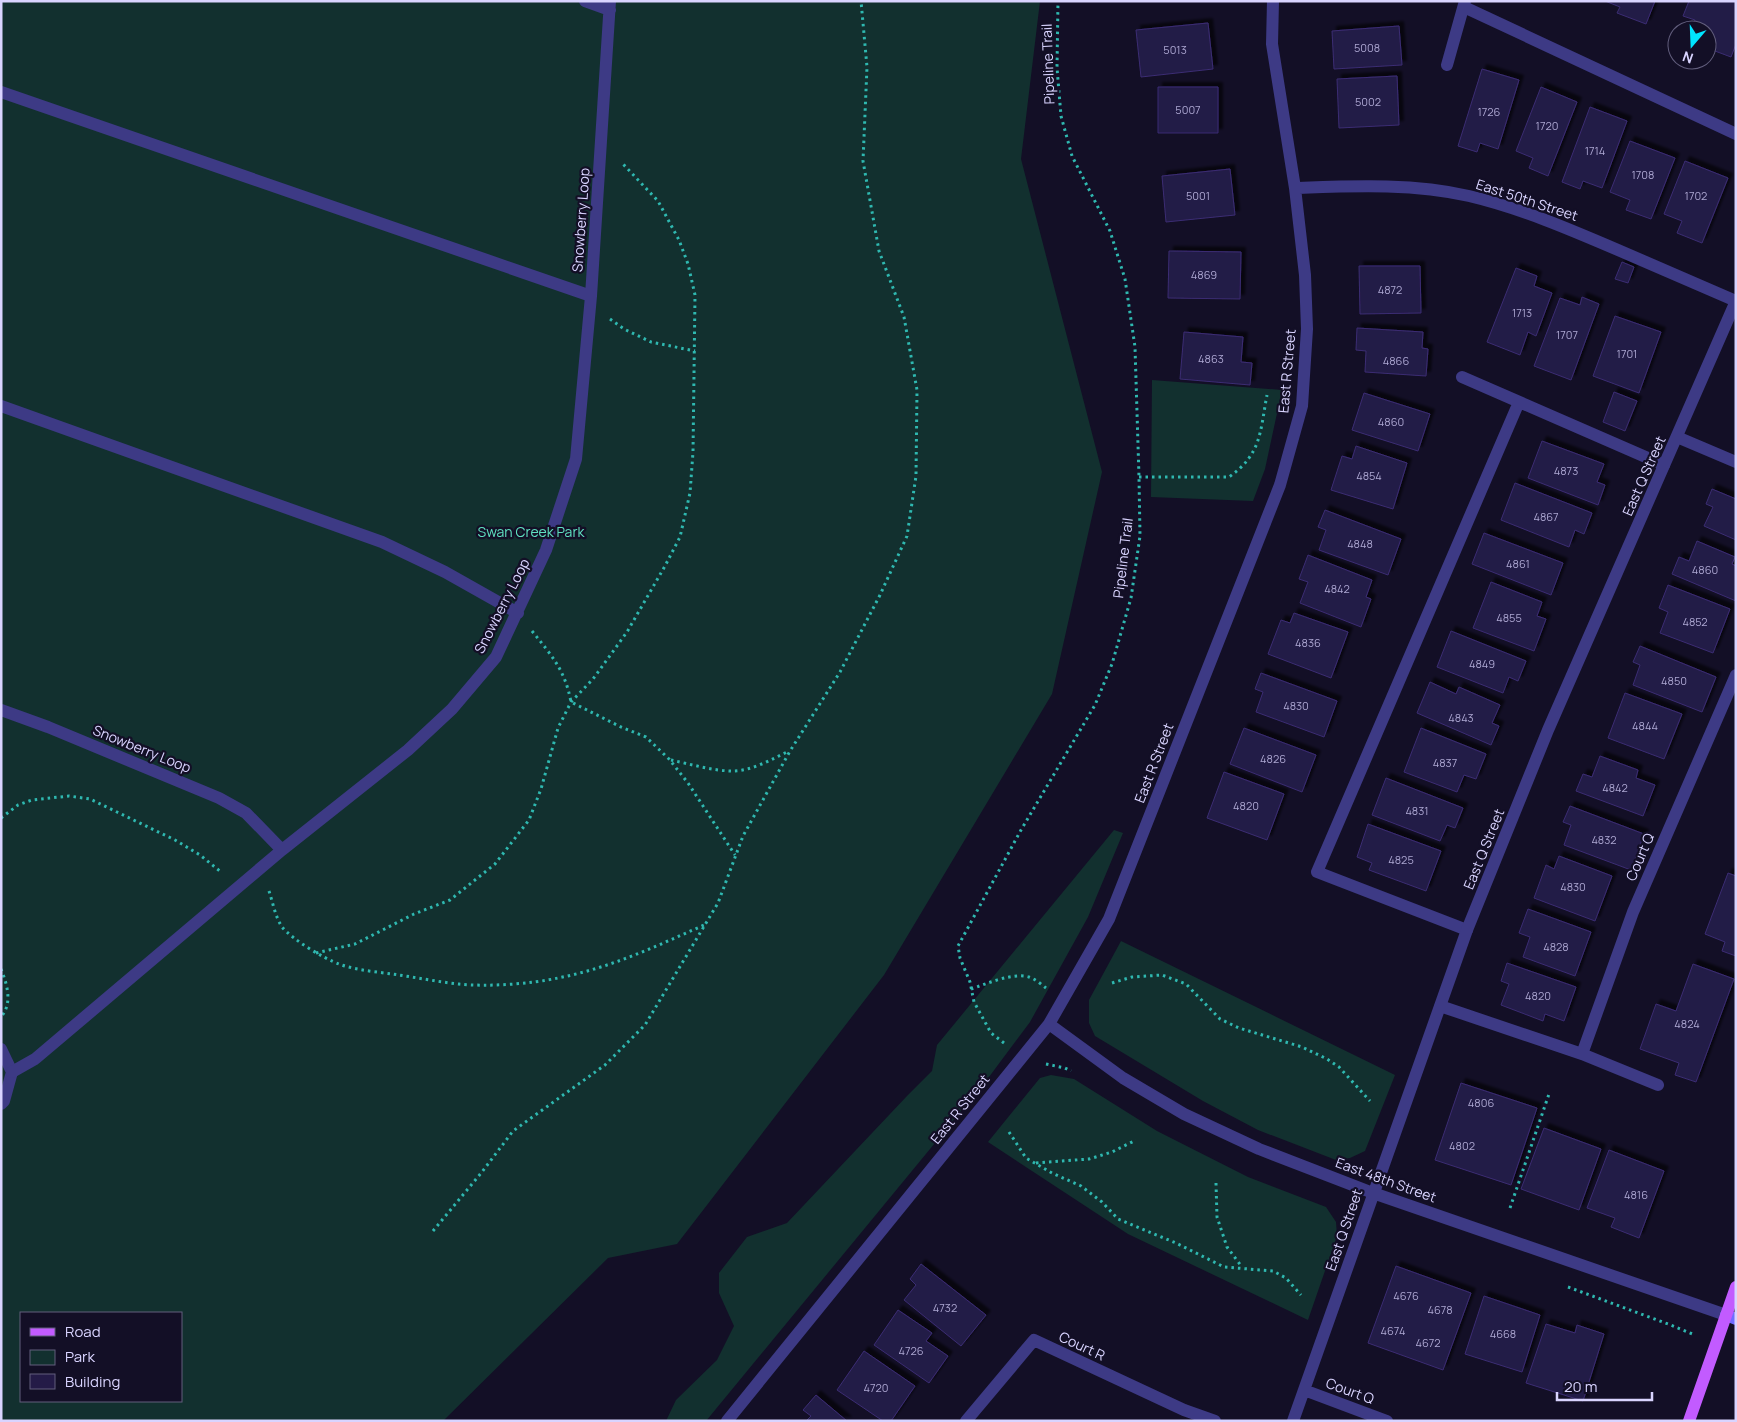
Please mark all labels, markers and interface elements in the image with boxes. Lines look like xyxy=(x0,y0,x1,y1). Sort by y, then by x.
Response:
north arrow xyxy=(1667,20,1717,70)
street label: Pipeline Trail xyxy=(1037,23,1058,105)
house number: 5008 xyxy=(1354,40,1380,55)
house number: 5013 xyxy=(1163,42,1187,57)
text: N xyxy=(1680,47,1695,68)
house number: 5002 xyxy=(1355,94,1381,109)
house number: 5007 xyxy=(1175,102,1201,117)
house number: 1726 xyxy=(1478,104,1501,119)
house number: 1720 xyxy=(1536,118,1558,133)
house number: 1714 xyxy=(1585,143,1605,158)
street label: Snowberry Loop xyxy=(567,167,594,273)
house number: 1708 xyxy=(1632,167,1654,182)
street label: East 50th Street xyxy=(1474,174,1581,225)
house number: 5001 xyxy=(1186,188,1210,203)
house number: 1702 xyxy=(1685,188,1707,203)
house number: 4869 xyxy=(1191,267,1217,282)
house number: 4872 xyxy=(1378,282,1402,297)
house number: 1713 xyxy=(1512,305,1532,320)
house number: 1707 xyxy=(1556,327,1578,342)
street label: East R Street xyxy=(1273,328,1300,414)
house number: 1701 xyxy=(1617,346,1637,361)
house number: 4863 xyxy=(1198,351,1224,366)
house number: 4866 xyxy=(1383,353,1409,368)
house number: 4860 xyxy=(1378,414,1404,429)
street label: East Q Street xyxy=(1617,432,1670,519)
house number: 4873 xyxy=(1554,463,1578,478)
house number: 4854 xyxy=(1356,468,1382,483)
house number: 4867 xyxy=(1533,509,1559,524)
street label: Pipeline Trail xyxy=(1108,517,1137,599)
park label: Swan Creek Park xyxy=(478,522,585,541)
house number: 4848 xyxy=(1347,536,1373,551)
street label: Snowberry Loop xyxy=(469,555,534,657)
house number: 4861 xyxy=(1506,556,1530,571)
house number: 4860 xyxy=(1692,562,1718,577)
house number: 4842 xyxy=(1324,581,1350,596)
house number: 4855 xyxy=(1496,610,1522,625)
house number: 4852 xyxy=(1682,614,1708,629)
house number: 4836 xyxy=(1295,635,1321,650)
house number: 4849 xyxy=(1469,656,1495,671)
house number: 4850 xyxy=(1661,673,1687,688)
house number: 4830 xyxy=(1283,698,1309,713)
house number: 4843 xyxy=(1448,710,1474,725)
house number: 4844 xyxy=(1632,718,1658,733)
street label: Snowberry Loop xyxy=(90,720,194,777)
street label: East R Street xyxy=(1130,720,1178,806)
house number: 4826 xyxy=(1260,751,1286,766)
house number: 4837 xyxy=(1433,755,1457,770)
house number: 4842 xyxy=(1602,780,1628,795)
house number: 4820 xyxy=(1233,798,1259,813)
house number: 4831 xyxy=(1405,803,1429,818)
street label: East Q Street xyxy=(1459,805,1509,892)
street label: Court Q xyxy=(1621,830,1658,884)
house number: 4832 xyxy=(1591,832,1617,847)
house number: 4825 xyxy=(1388,852,1414,867)
house number: 4830 xyxy=(1560,879,1586,894)
house number: 4828 xyxy=(1543,939,1569,954)
house number: 4820 xyxy=(1525,988,1551,1003)
house number: 4824 xyxy=(1674,1016,1700,1031)
street label: East R Street xyxy=(926,1070,994,1147)
house number: 4806 xyxy=(1468,1095,1494,1110)
house number: 4802 xyxy=(1449,1138,1475,1153)
street label: East 48th Street xyxy=(1333,1153,1439,1207)
street label: East Q Street xyxy=(1321,1186,1367,1273)
house number: 4816 xyxy=(1624,1187,1648,1202)
house number: 4676 xyxy=(1393,1288,1419,1303)
house number: 4732 xyxy=(933,1300,957,1315)
house number: 4678 xyxy=(1427,1302,1453,1317)
legend xyxy=(20,1312,182,1402)
text: Road xyxy=(65,1321,101,1342)
house number: 4674 xyxy=(1381,1323,1405,1338)
house number: 4668 xyxy=(1490,1326,1516,1341)
street label: Court R xyxy=(1056,1327,1109,1365)
house number: 4672 xyxy=(1415,1335,1441,1350)
house number: 4726 xyxy=(898,1343,924,1358)
text: Park xyxy=(65,1346,95,1367)
scale bar xyxy=(1557,1370,1652,1402)
text: Building xyxy=(65,1371,120,1392)
street label: Court Q xyxy=(1323,1373,1377,1408)
text: 20 m xyxy=(1564,1376,1597,1397)
house number: 4720 xyxy=(864,1380,889,1395)

